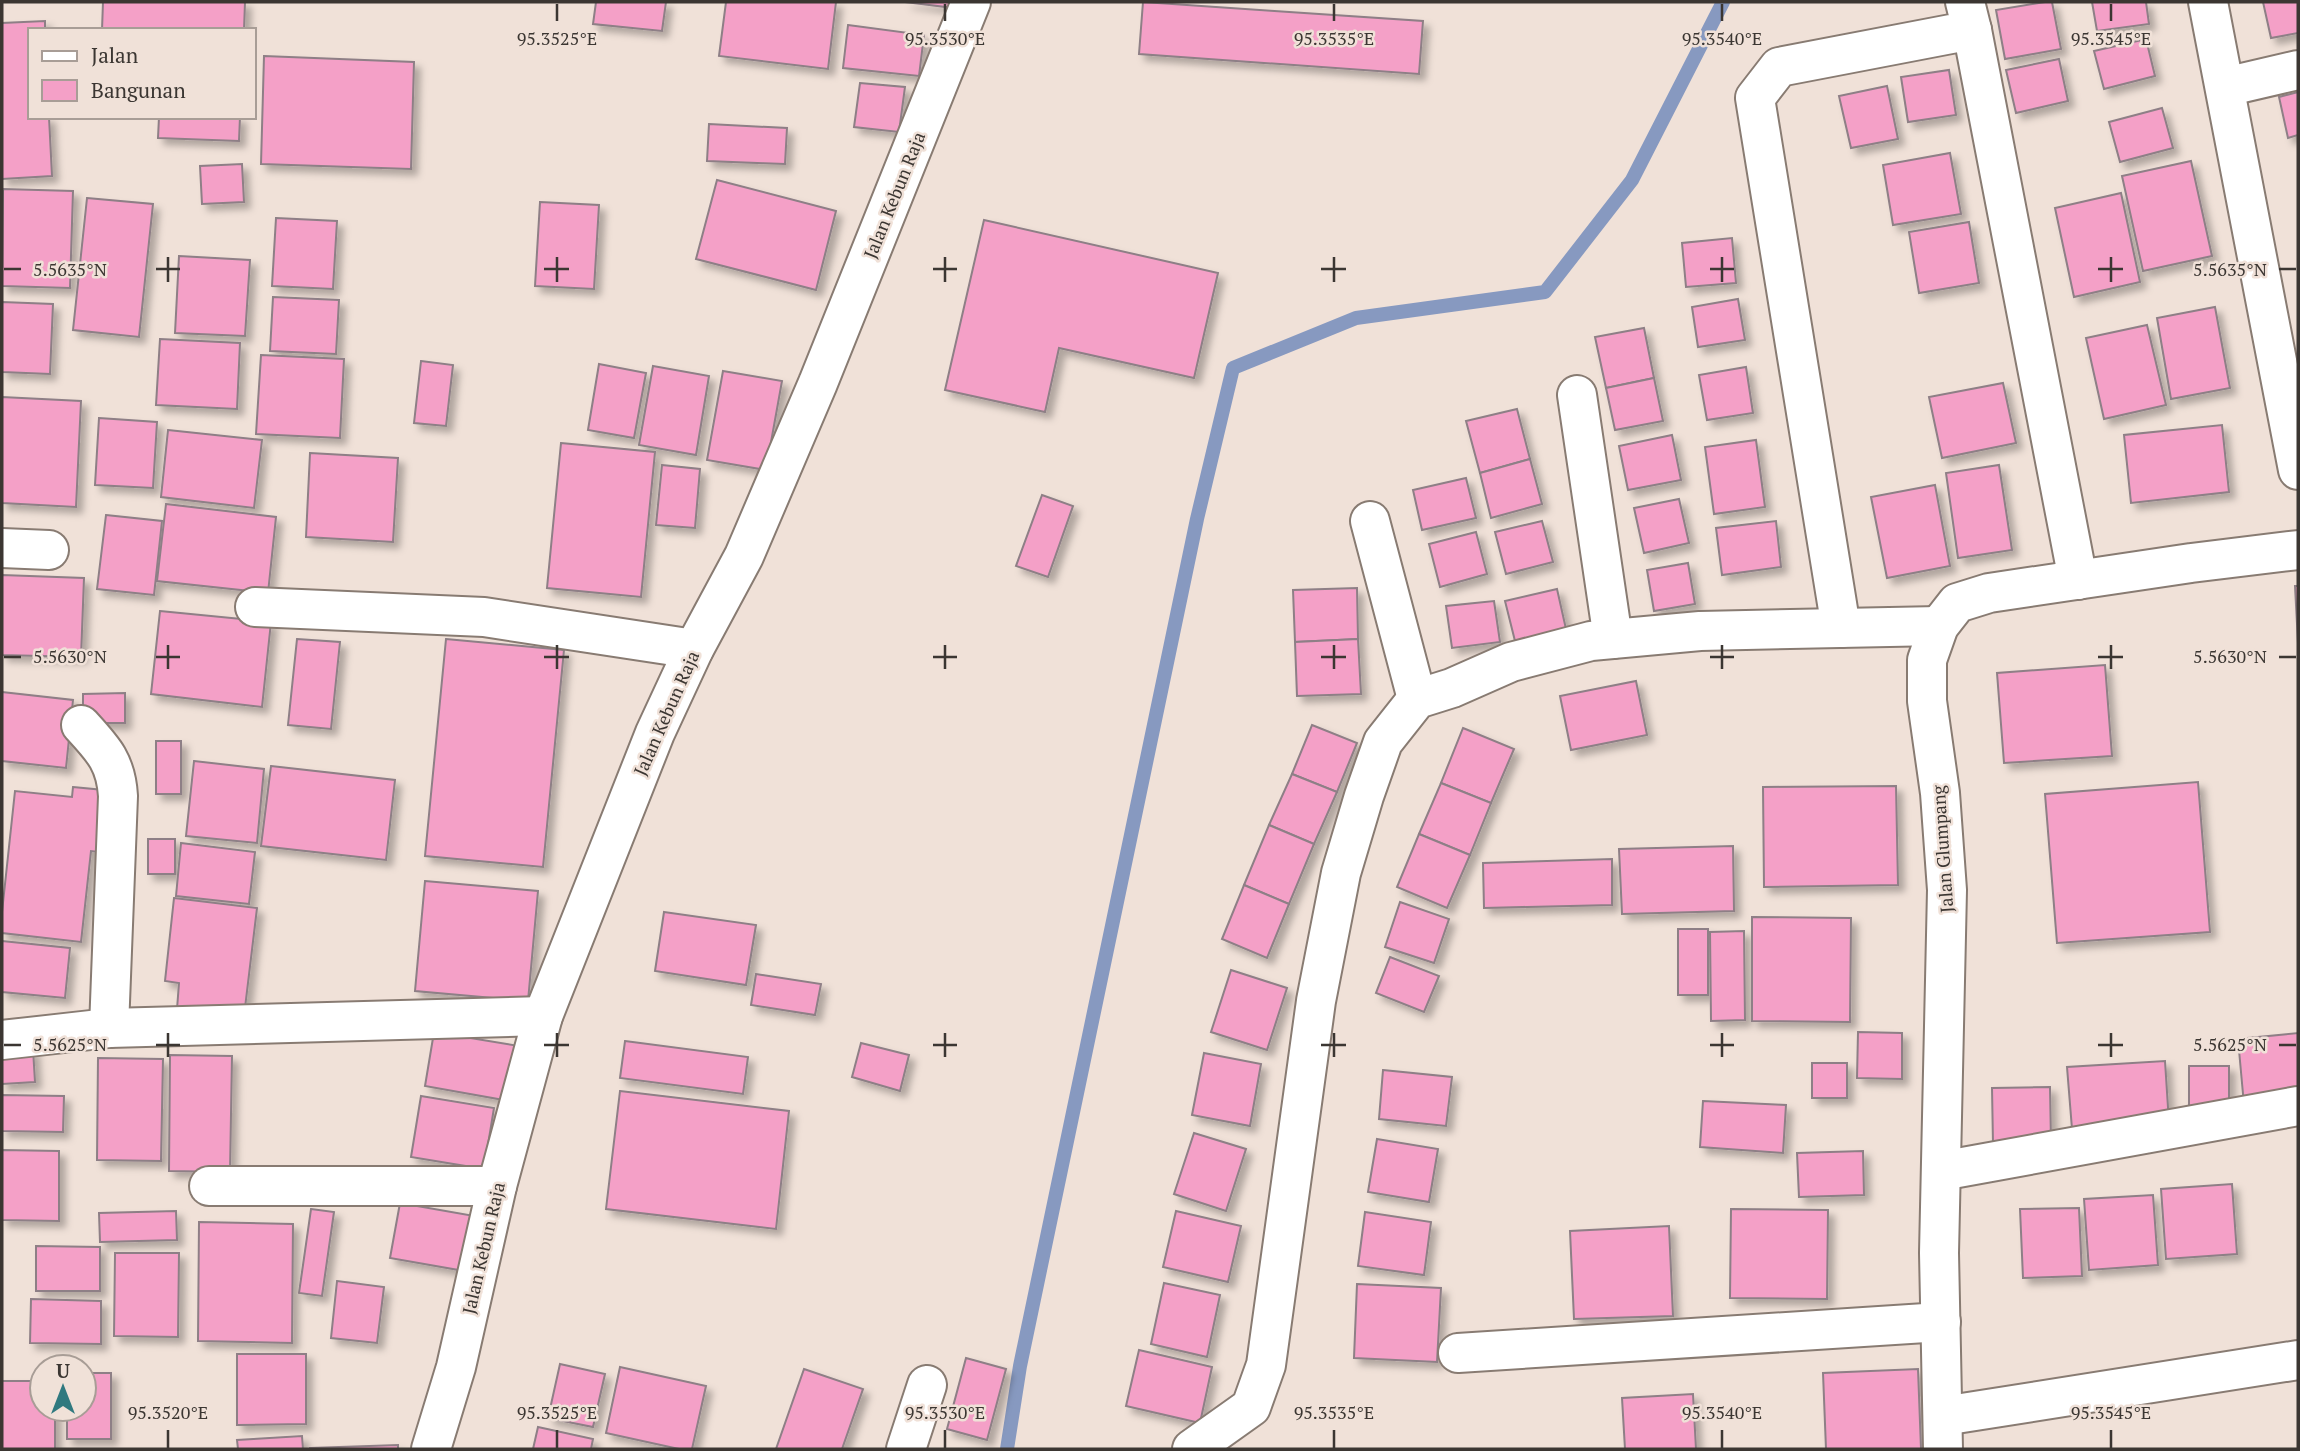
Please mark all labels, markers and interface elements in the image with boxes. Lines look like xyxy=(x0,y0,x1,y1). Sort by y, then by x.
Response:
text: 95.3525°E xyxy=(517,26,597,50)
text: 95.3530°E xyxy=(905,26,985,50)
text: 95.3535°E xyxy=(1294,26,1374,50)
text: 95.3540°E xyxy=(1682,26,1762,50)
text: 95.3545°E xyxy=(2071,26,2151,50)
legend xyxy=(28,28,256,119)
text: Jalan xyxy=(91,41,139,69)
text: Bangunan xyxy=(91,76,186,104)
street label: Jalan Kebun Raja xyxy=(858,128,930,262)
text: 5.5635°N xyxy=(33,257,107,281)
text: 5.5635°N xyxy=(2193,257,2267,281)
text: 5.5630°N xyxy=(33,644,107,668)
text: 5.5630°N xyxy=(2193,644,2267,668)
street label: Jalan Kebun Raja xyxy=(628,647,704,779)
street label: Jalan Glumpang xyxy=(1926,784,1958,914)
text: 5.5625°N xyxy=(33,1032,107,1056)
text: 5.5625°N xyxy=(2193,1032,2267,1056)
street label: Jalan Kebun Raja xyxy=(456,1180,510,1316)
north arrow xyxy=(28,1353,98,1423)
text: U xyxy=(56,1358,70,1383)
text: 95.3520°E xyxy=(128,1400,208,1424)
text: 95.3525°E xyxy=(517,1400,597,1424)
text: 95.3530°E xyxy=(905,1400,985,1424)
text: 95.3535°E xyxy=(1294,1400,1374,1424)
text: 95.3540°E xyxy=(1682,1400,1762,1424)
text: 95.3545°E xyxy=(2071,1400,2151,1424)

